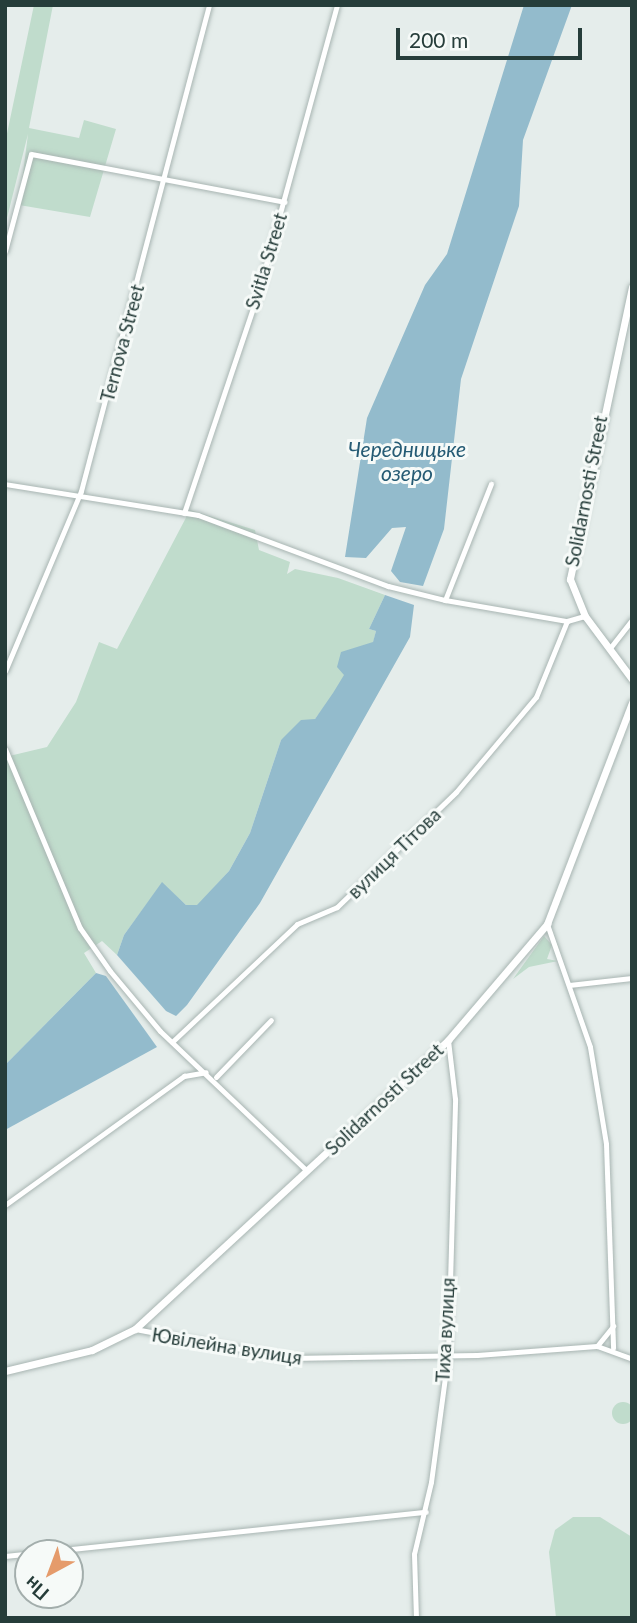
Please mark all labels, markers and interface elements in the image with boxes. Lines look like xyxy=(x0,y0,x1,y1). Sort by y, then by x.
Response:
scale bar xyxy=(399,14,584,58)
text: 200 m xyxy=(409,27,468,52)
street label: Svitla Street xyxy=(241,210,291,312)
street label: Ternova Street xyxy=(95,282,149,404)
street label: Solidarnosti Street xyxy=(560,414,612,568)
water label: Чередницьке озеро xyxy=(348,436,466,486)
street label: вулиця Тітова xyxy=(343,803,445,903)
street label: Solidarnosti Street xyxy=(320,1038,448,1160)
street label: Тиха вулиця xyxy=(431,1277,459,1383)
street label: Ювілейна вулиця xyxy=(150,1323,304,1369)
north arrow xyxy=(14,1539,84,1609)
text: Пн xyxy=(19,1572,53,1606)

